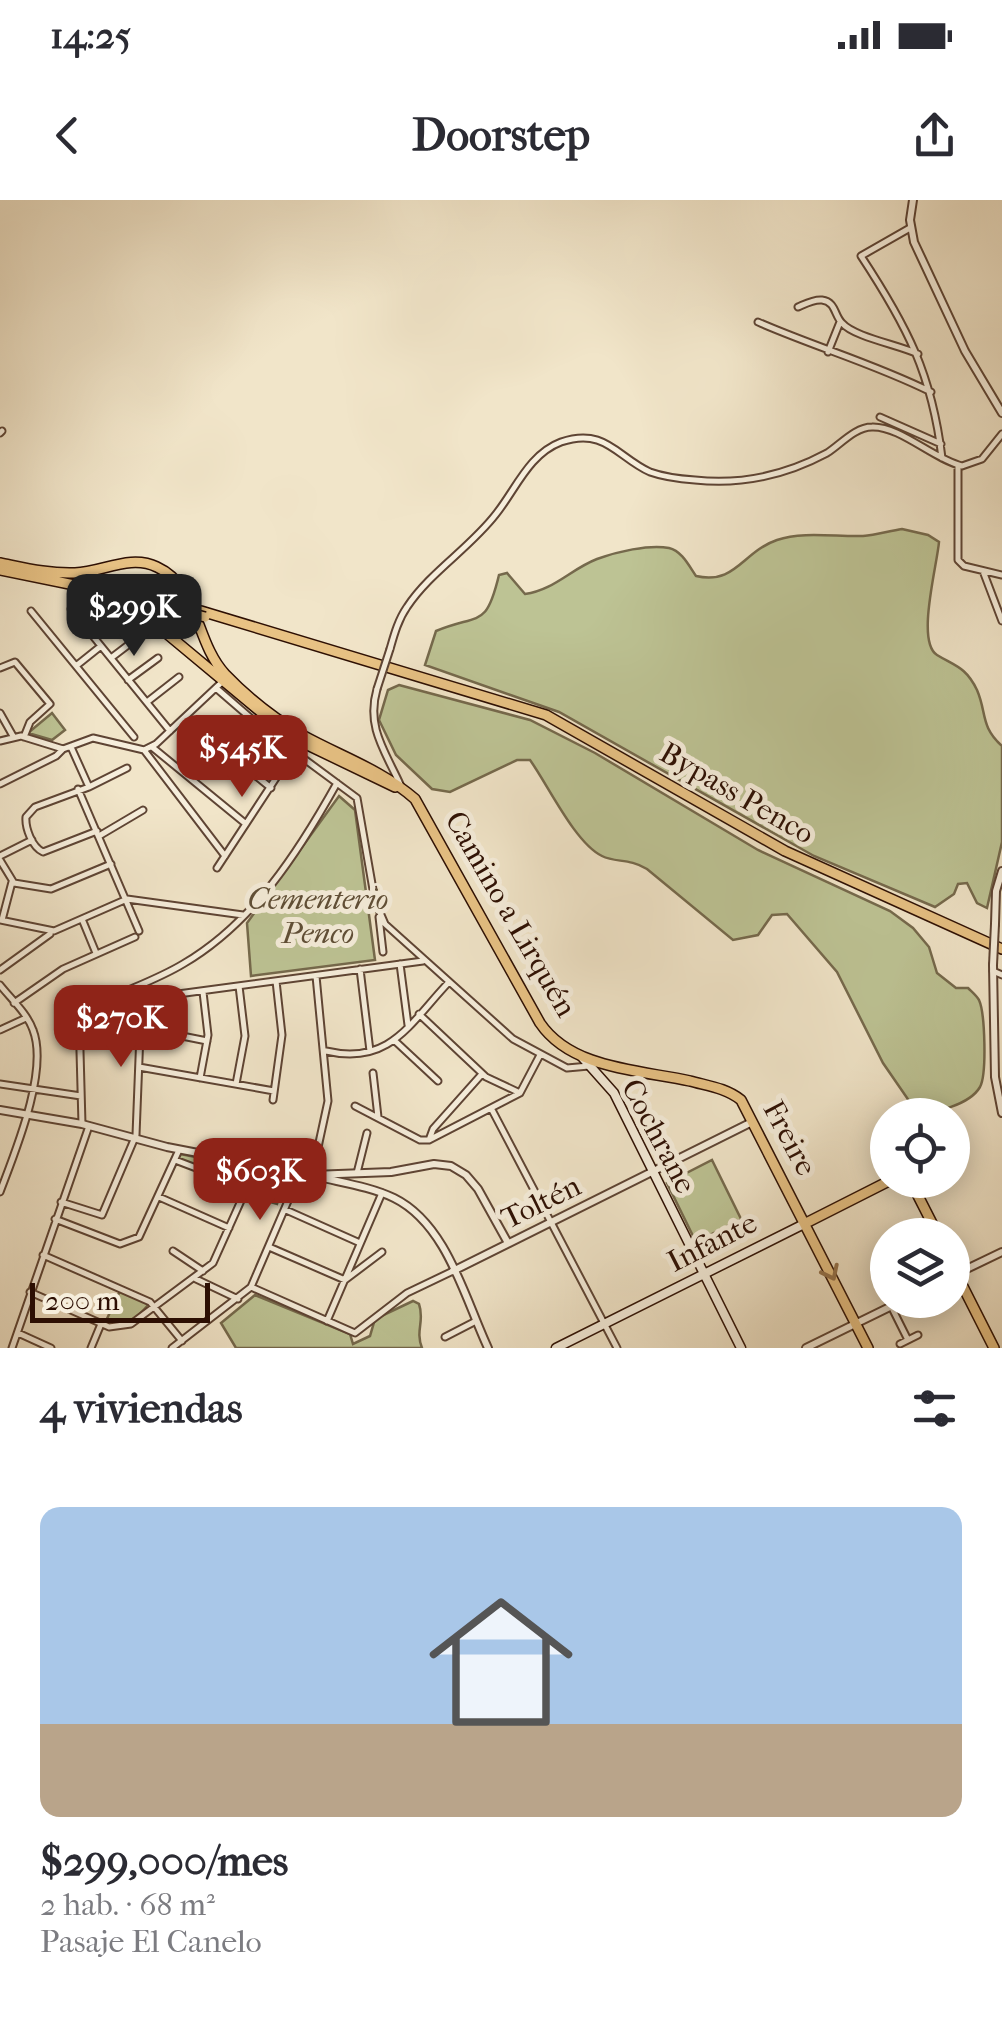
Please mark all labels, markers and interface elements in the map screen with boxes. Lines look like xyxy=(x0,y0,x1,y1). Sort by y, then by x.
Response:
text: 14:25 xyxy=(50,13,131,58)
icon: back xyxy=(40,108,95,163)
icon: share xyxy=(907,108,962,163)
text: Doorstep xyxy=(412,109,590,162)
pin: $299K xyxy=(64,574,204,659)
text: $299K xyxy=(89,588,179,625)
pin: $545K xyxy=(172,715,312,800)
text: $545K xyxy=(199,729,285,766)
street label: Bypass Penco xyxy=(653,735,820,852)
street label: Camino a Lirquén xyxy=(438,805,584,1024)
park label: Cementerio Penco xyxy=(247,882,389,951)
pin: $270K xyxy=(51,985,191,1070)
text: $270K xyxy=(76,999,166,1036)
street label: Cochrane xyxy=(614,1073,703,1199)
street label: Freire xyxy=(755,1095,824,1182)
map controls xyxy=(870,1098,970,1318)
button: locate xyxy=(870,1098,970,1198)
pin: $603K xyxy=(190,1138,330,1223)
text: $603K xyxy=(216,1152,304,1189)
street label: Toltén xyxy=(496,1168,587,1236)
street label: Infante xyxy=(662,1205,763,1280)
button: layers xyxy=(870,1218,970,1318)
one-way arrow xyxy=(819,1263,838,1281)
scale bar xyxy=(30,1278,210,1322)
text: 200 m xyxy=(45,1284,120,1317)
icon: filters xyxy=(907,1381,962,1436)
text: 4 viviendas xyxy=(40,1384,243,1433)
icon: home xyxy=(411,1572,591,1752)
text: $299,000/mes xyxy=(40,1837,288,1886)
text: 2 hab. · 68 m² xyxy=(40,1886,215,1923)
text: Pasaje El Canelo xyxy=(40,1923,262,1960)

